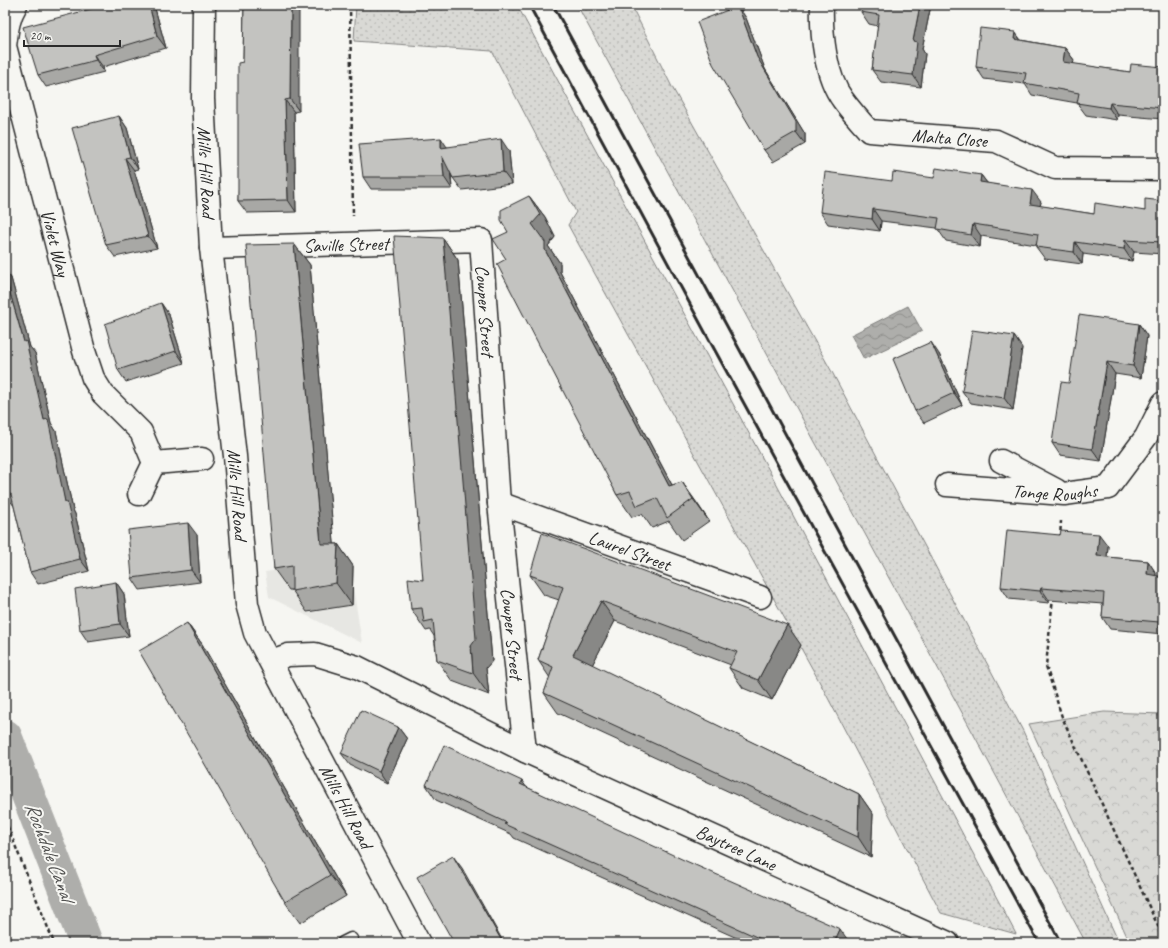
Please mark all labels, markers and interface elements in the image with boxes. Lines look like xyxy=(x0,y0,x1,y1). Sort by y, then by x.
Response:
scale bar xyxy=(24,22,120,48)
text: 20 m xyxy=(30,28,52,44)
street label: Malta Close xyxy=(911,123,990,153)
street label: Mills Hill Road xyxy=(191,125,221,221)
street label: Violet Way xyxy=(35,207,76,281)
street label: Saville Street xyxy=(303,232,392,258)
street label: Cowper Street xyxy=(470,264,500,360)
street label: Mills Hill Road xyxy=(221,447,253,544)
street label: Tonge Roughs xyxy=(1011,478,1100,507)
street label: Laurel Street xyxy=(585,525,675,577)
street label: Cowper Street xyxy=(495,587,529,683)
street label: Mills Hill Road xyxy=(314,760,379,855)
water label: Rochdale Canal xyxy=(19,799,82,910)
street label: Baytree Lane xyxy=(692,819,782,877)

